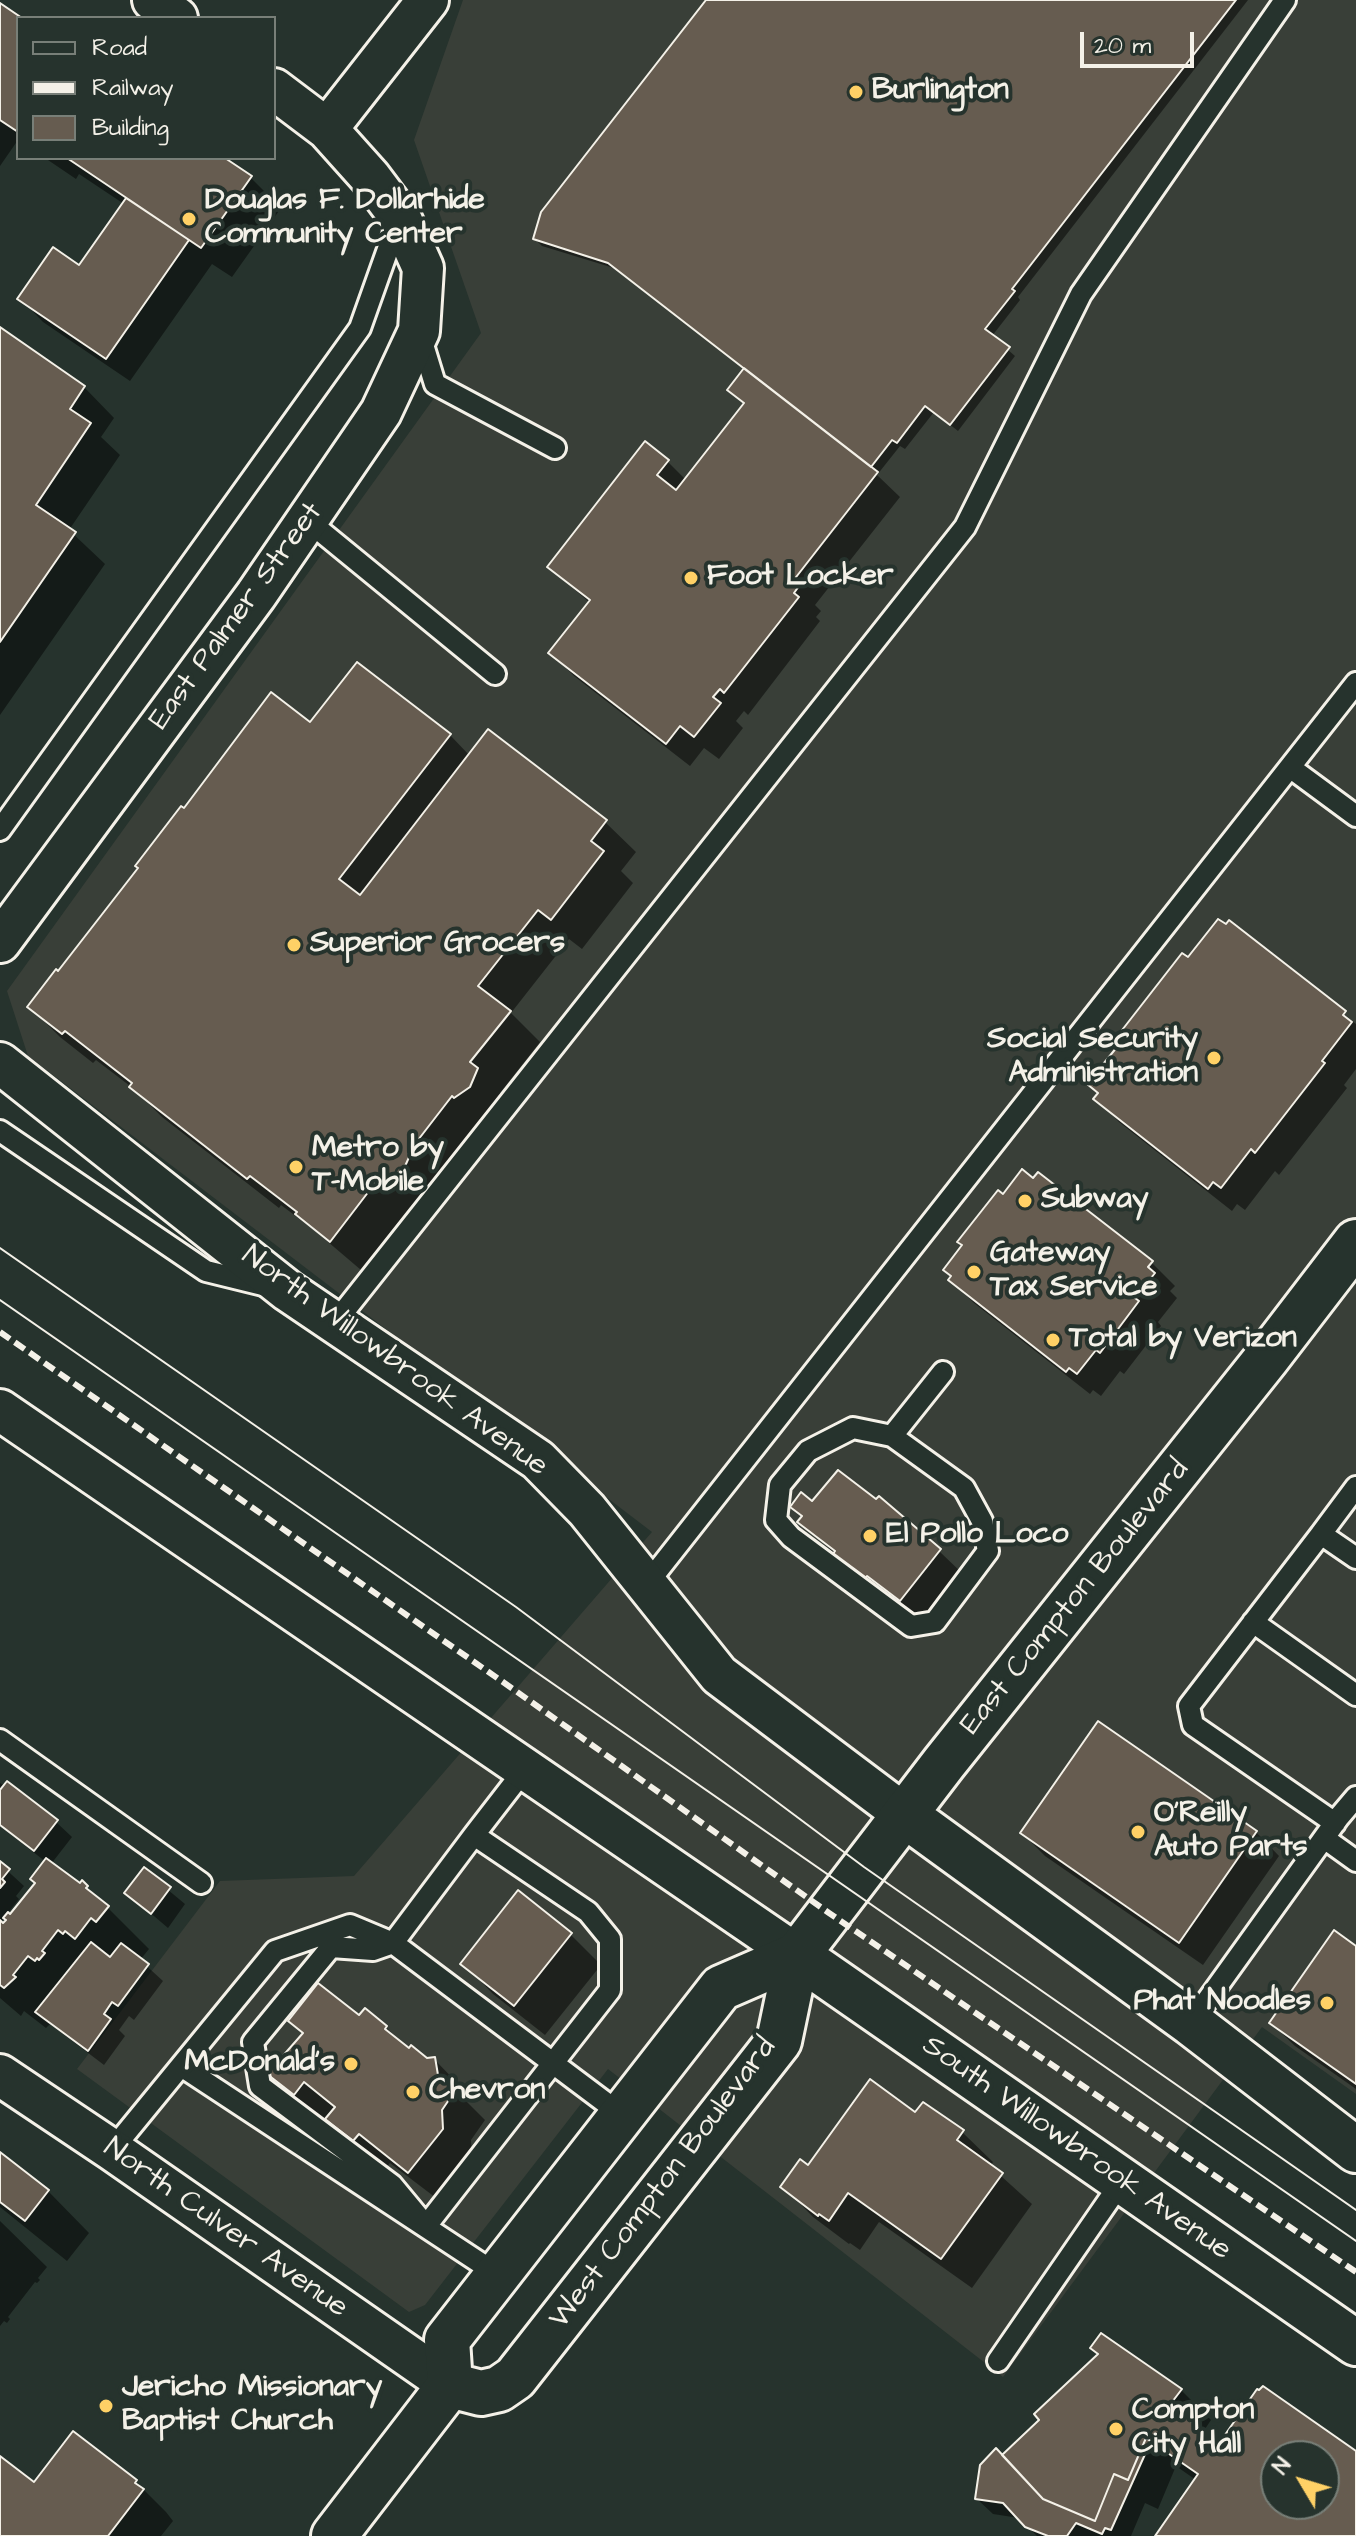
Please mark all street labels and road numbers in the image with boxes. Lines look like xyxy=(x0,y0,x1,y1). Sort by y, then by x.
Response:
street label: East Palmer Street xyxy=(142,496,332,738)
street label: North Willowbrook Avenue xyxy=(234,1239,554,1485)
street label: East Compton Boulevard xyxy=(954,1453,1198,1743)
street label: South Willowbrook Avenue xyxy=(915,2028,1237,2270)
street label: West Compton Boulevard xyxy=(543,2031,785,2337)
street label: North Culver Avenue xyxy=(96,2131,354,2327)

